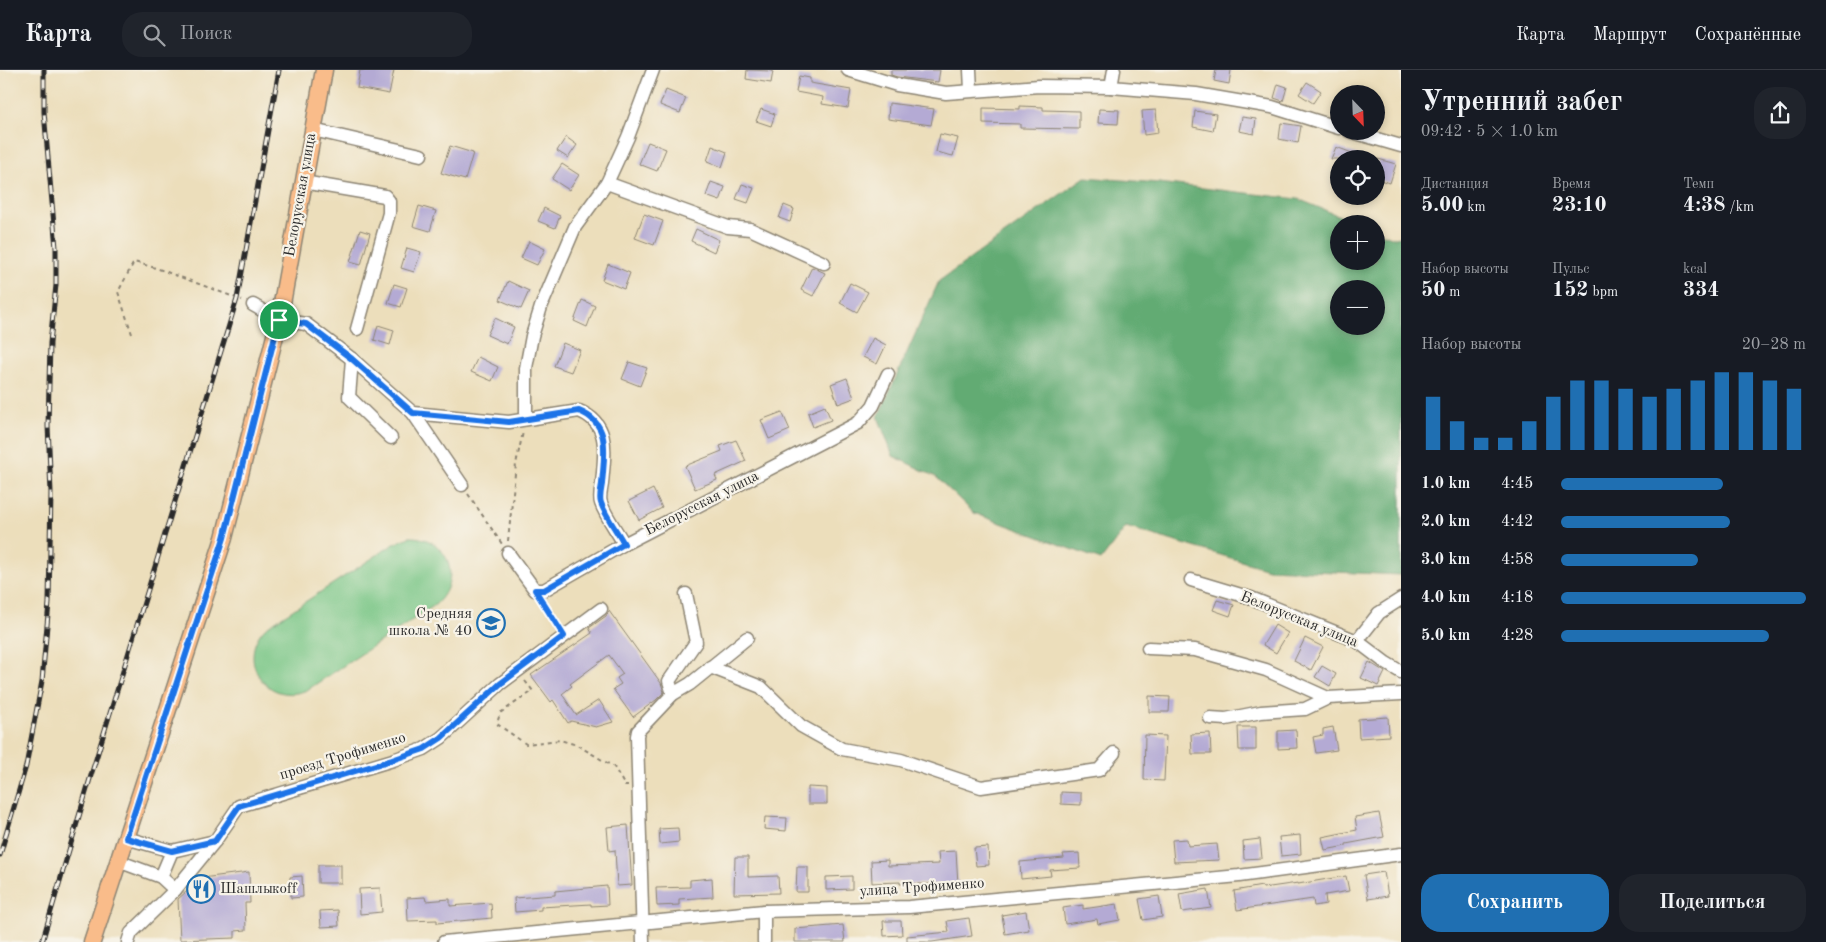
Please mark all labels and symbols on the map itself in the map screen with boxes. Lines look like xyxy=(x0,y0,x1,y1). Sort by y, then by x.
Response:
north arrow xyxy=(1330,85,1385,140)
street label: Белорусская улица xyxy=(283,131,319,258)
pin xyxy=(258,299,300,341)
street label: Белорусская улица xyxy=(643,469,762,539)
street label: Белорусская улица xyxy=(1238,590,1361,651)
place label: Средняя школа № 40 xyxy=(389,607,472,639)
school or university icon: Средняя школа № 40 xyxy=(476,608,506,638)
street label: проезд Трофименко xyxy=(278,731,408,783)
restaurant icon: Шашлыкоff xyxy=(186,874,216,904)
street label: улица Трофименко xyxy=(859,876,985,900)
place label: Шашлыкоff xyxy=(220,882,298,897)

